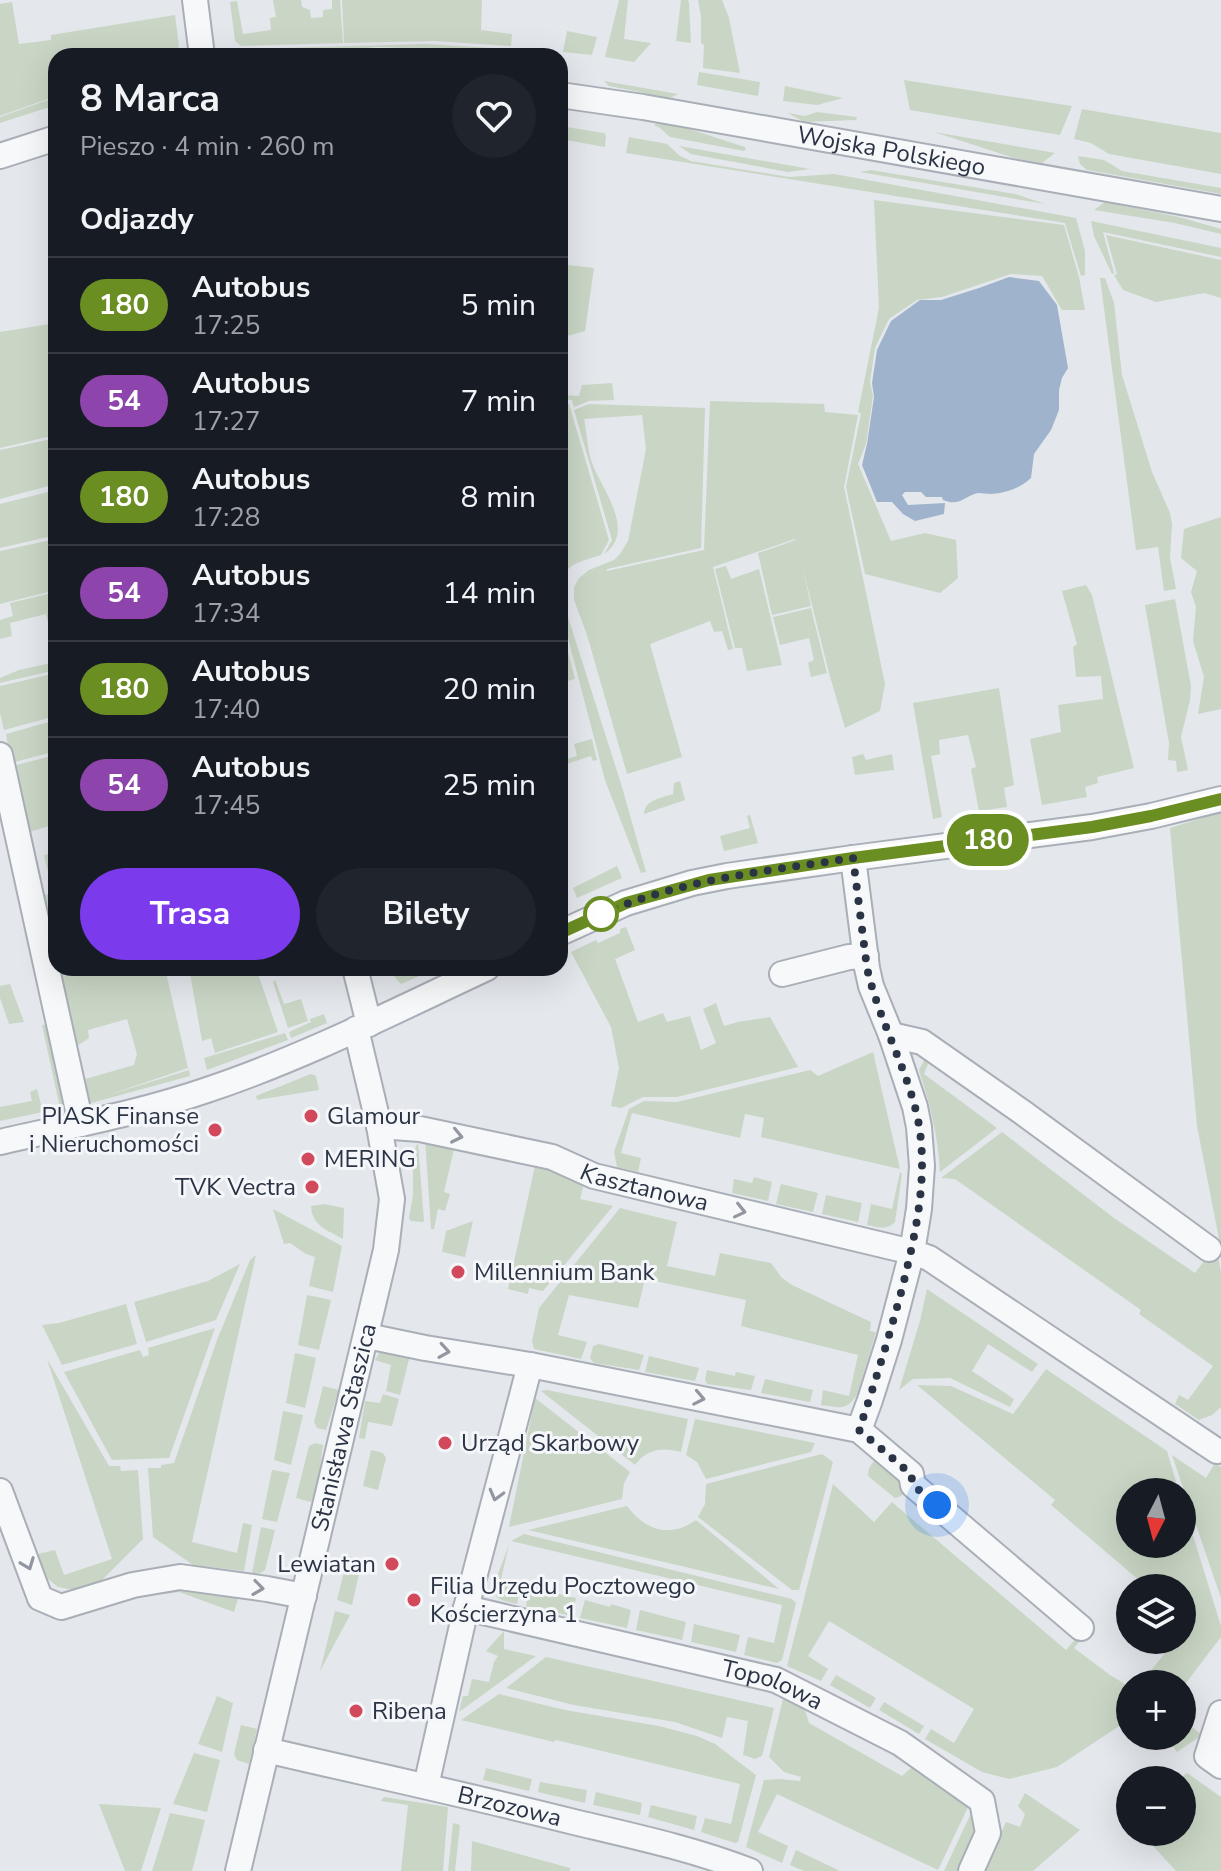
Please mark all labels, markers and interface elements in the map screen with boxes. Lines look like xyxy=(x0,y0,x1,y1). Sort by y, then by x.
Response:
text: 8 Marca xyxy=(80,73,220,124)
button: heart xyxy=(452,74,536,158)
street label: Wojska Polskiego xyxy=(795,118,988,183)
text: Pieszo · 4 min · 260 m xyxy=(80,129,335,164)
text: Odjazdy xyxy=(80,199,193,240)
text: Autobus xyxy=(192,267,310,308)
text: 5 min xyxy=(461,285,536,326)
text: 180 xyxy=(99,286,149,324)
text: 17:25 xyxy=(192,308,260,343)
text: Autobus xyxy=(192,363,310,404)
text: 7 min xyxy=(461,381,536,422)
text: 54 xyxy=(107,382,141,420)
text: 17:27 xyxy=(192,404,260,439)
text: Autobus xyxy=(192,459,310,500)
text: 8 min xyxy=(461,477,536,518)
text: 180 xyxy=(99,478,149,516)
text: 17:28 xyxy=(192,500,260,535)
text: Autobus xyxy=(192,555,310,596)
text: 14 min xyxy=(443,573,536,614)
text: 54 xyxy=(107,574,141,612)
text: 17:34 xyxy=(192,596,260,631)
text: Autobus xyxy=(192,651,310,692)
text: 20 min xyxy=(443,669,536,710)
text: 180 xyxy=(99,670,149,708)
text: 17:40 xyxy=(192,692,260,727)
text: Autobus xyxy=(192,747,310,788)
text: 25 min xyxy=(443,765,536,806)
text: 54 xyxy=(107,766,141,804)
text: 17:45 xyxy=(192,788,260,823)
line badge: 180 xyxy=(942,814,1034,866)
text: 180 xyxy=(963,821,1013,859)
button: Trasa xyxy=(80,868,300,960)
button: Bilety xyxy=(316,868,536,960)
unlabelled marker xyxy=(584,897,618,931)
place label: PIASK Finanse i Nieruchomości xyxy=(29,1100,199,1160)
place label: Glamour xyxy=(327,1100,421,1132)
marker: Glamour xyxy=(302,1107,320,1125)
marker: PIASK Finanse i Nieruchomości xyxy=(206,1121,224,1139)
one-way arrow xyxy=(449,1127,463,1144)
place label: MERING xyxy=(324,1143,416,1175)
marker: MERING xyxy=(299,1150,317,1168)
street label: Kasztanowa xyxy=(575,1156,712,1219)
place label: TVK Vectra xyxy=(175,1171,296,1203)
marker: TVK Vectra xyxy=(303,1178,321,1196)
one-way arrow xyxy=(732,1202,746,1219)
place label: Millennium Bank xyxy=(474,1256,656,1288)
marker: Millennium Bank xyxy=(449,1263,467,1281)
street label: Stanisława Staszica xyxy=(303,1320,384,1535)
one-way arrow xyxy=(437,1342,450,1359)
one-way arrow xyxy=(692,1389,706,1406)
place label: Urząd Skarbowy xyxy=(461,1427,640,1459)
marker: Urząd Skarbowy xyxy=(436,1434,454,1452)
north arrow xyxy=(1116,1478,1196,1558)
map controls xyxy=(1116,1478,1196,1846)
your location xyxy=(917,1485,957,1525)
one-way arrow xyxy=(489,1487,506,1501)
place label: Lewiatan xyxy=(277,1548,376,1580)
marker: Lewiatan xyxy=(383,1555,401,1573)
one-way arrow xyxy=(18,1556,35,1570)
place label: Filia Urzędu Pocztowego Kościerzyna 1 xyxy=(430,1570,696,1630)
button: layers xyxy=(1116,1574,1196,1654)
one-way arrow xyxy=(251,1579,265,1596)
marker: Filia Urzędu Pocztowego Kościerzyna 1 xyxy=(405,1591,423,1609)
street label: Topolowa xyxy=(718,1652,829,1717)
button: + xyxy=(1116,1670,1196,1750)
place label: Ribena xyxy=(372,1695,447,1727)
marker: Ribena xyxy=(347,1702,365,1720)
button: − xyxy=(1116,1766,1196,1846)
street label: Brzozowa xyxy=(455,1778,565,1834)

